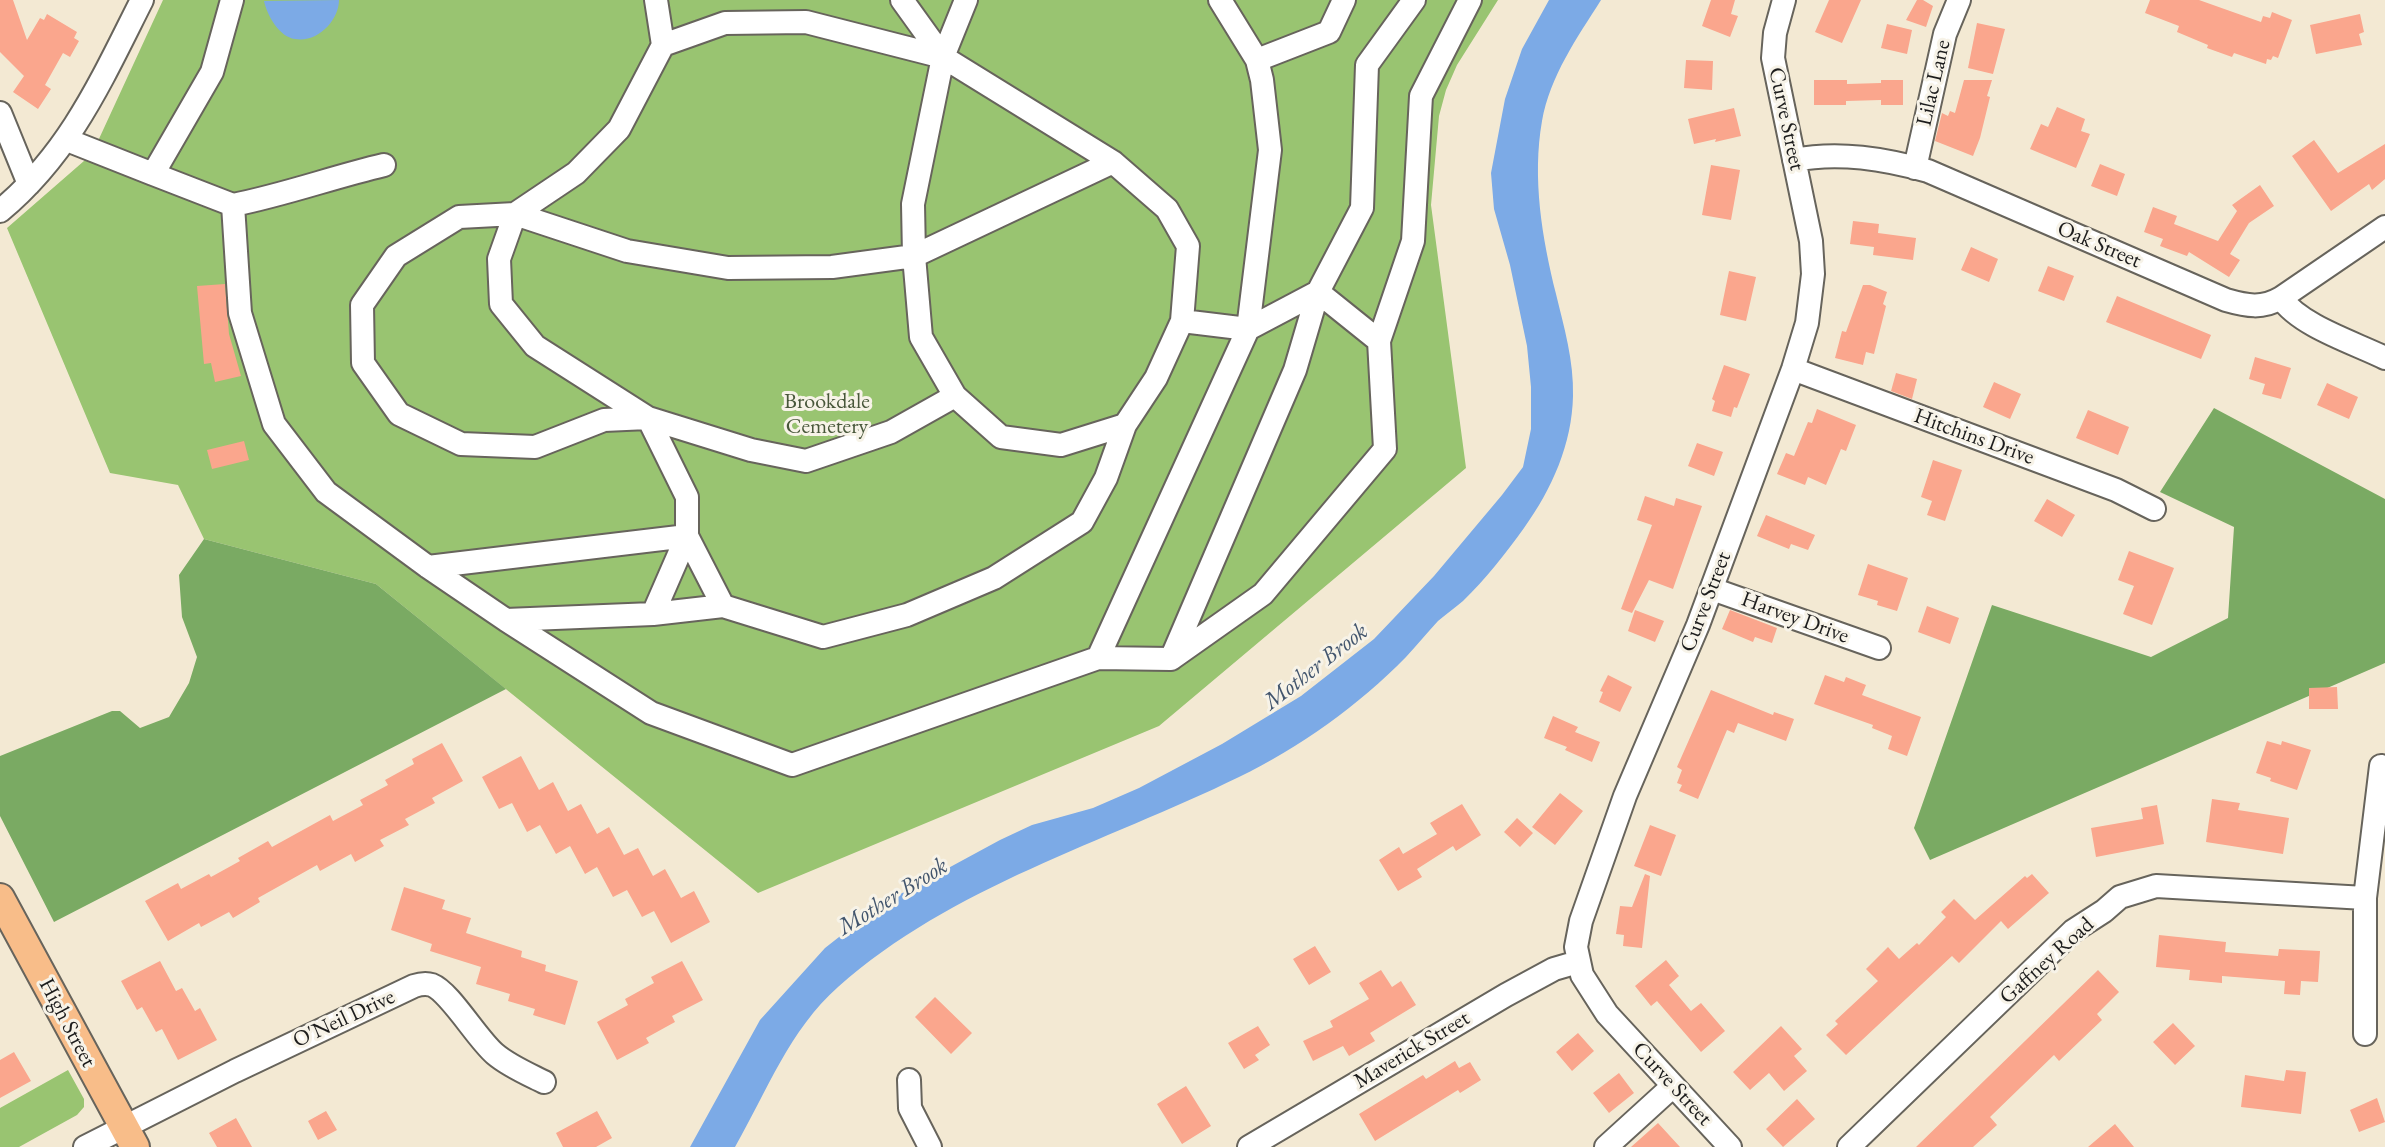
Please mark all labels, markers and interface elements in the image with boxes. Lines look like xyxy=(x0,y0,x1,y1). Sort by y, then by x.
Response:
street label: Lilac Lane xyxy=(1911,37,1957,129)
street label: Curve Street xyxy=(1762,65,1810,173)
street label: Oak Street xyxy=(2053,216,2145,274)
park label: Brookdale Cemetery xyxy=(784,389,870,440)
street label: Hitchins Drive xyxy=(1910,403,2038,471)
street label: Curve Street xyxy=(1675,548,1737,656)
street label: Harvey Drive xyxy=(1738,586,1852,650)
water label: Mother Brook xyxy=(1258,617,1374,717)
water label: Mother Brook xyxy=(832,852,954,942)
street label: Gaffney Road xyxy=(1994,912,2100,1010)
street label: High Street xyxy=(33,974,101,1072)
street label: O'Neil Drive xyxy=(289,984,399,1054)
street label: Maverick Street xyxy=(1349,1005,1475,1095)
street label: Curve Street xyxy=(1627,1037,1717,1131)

